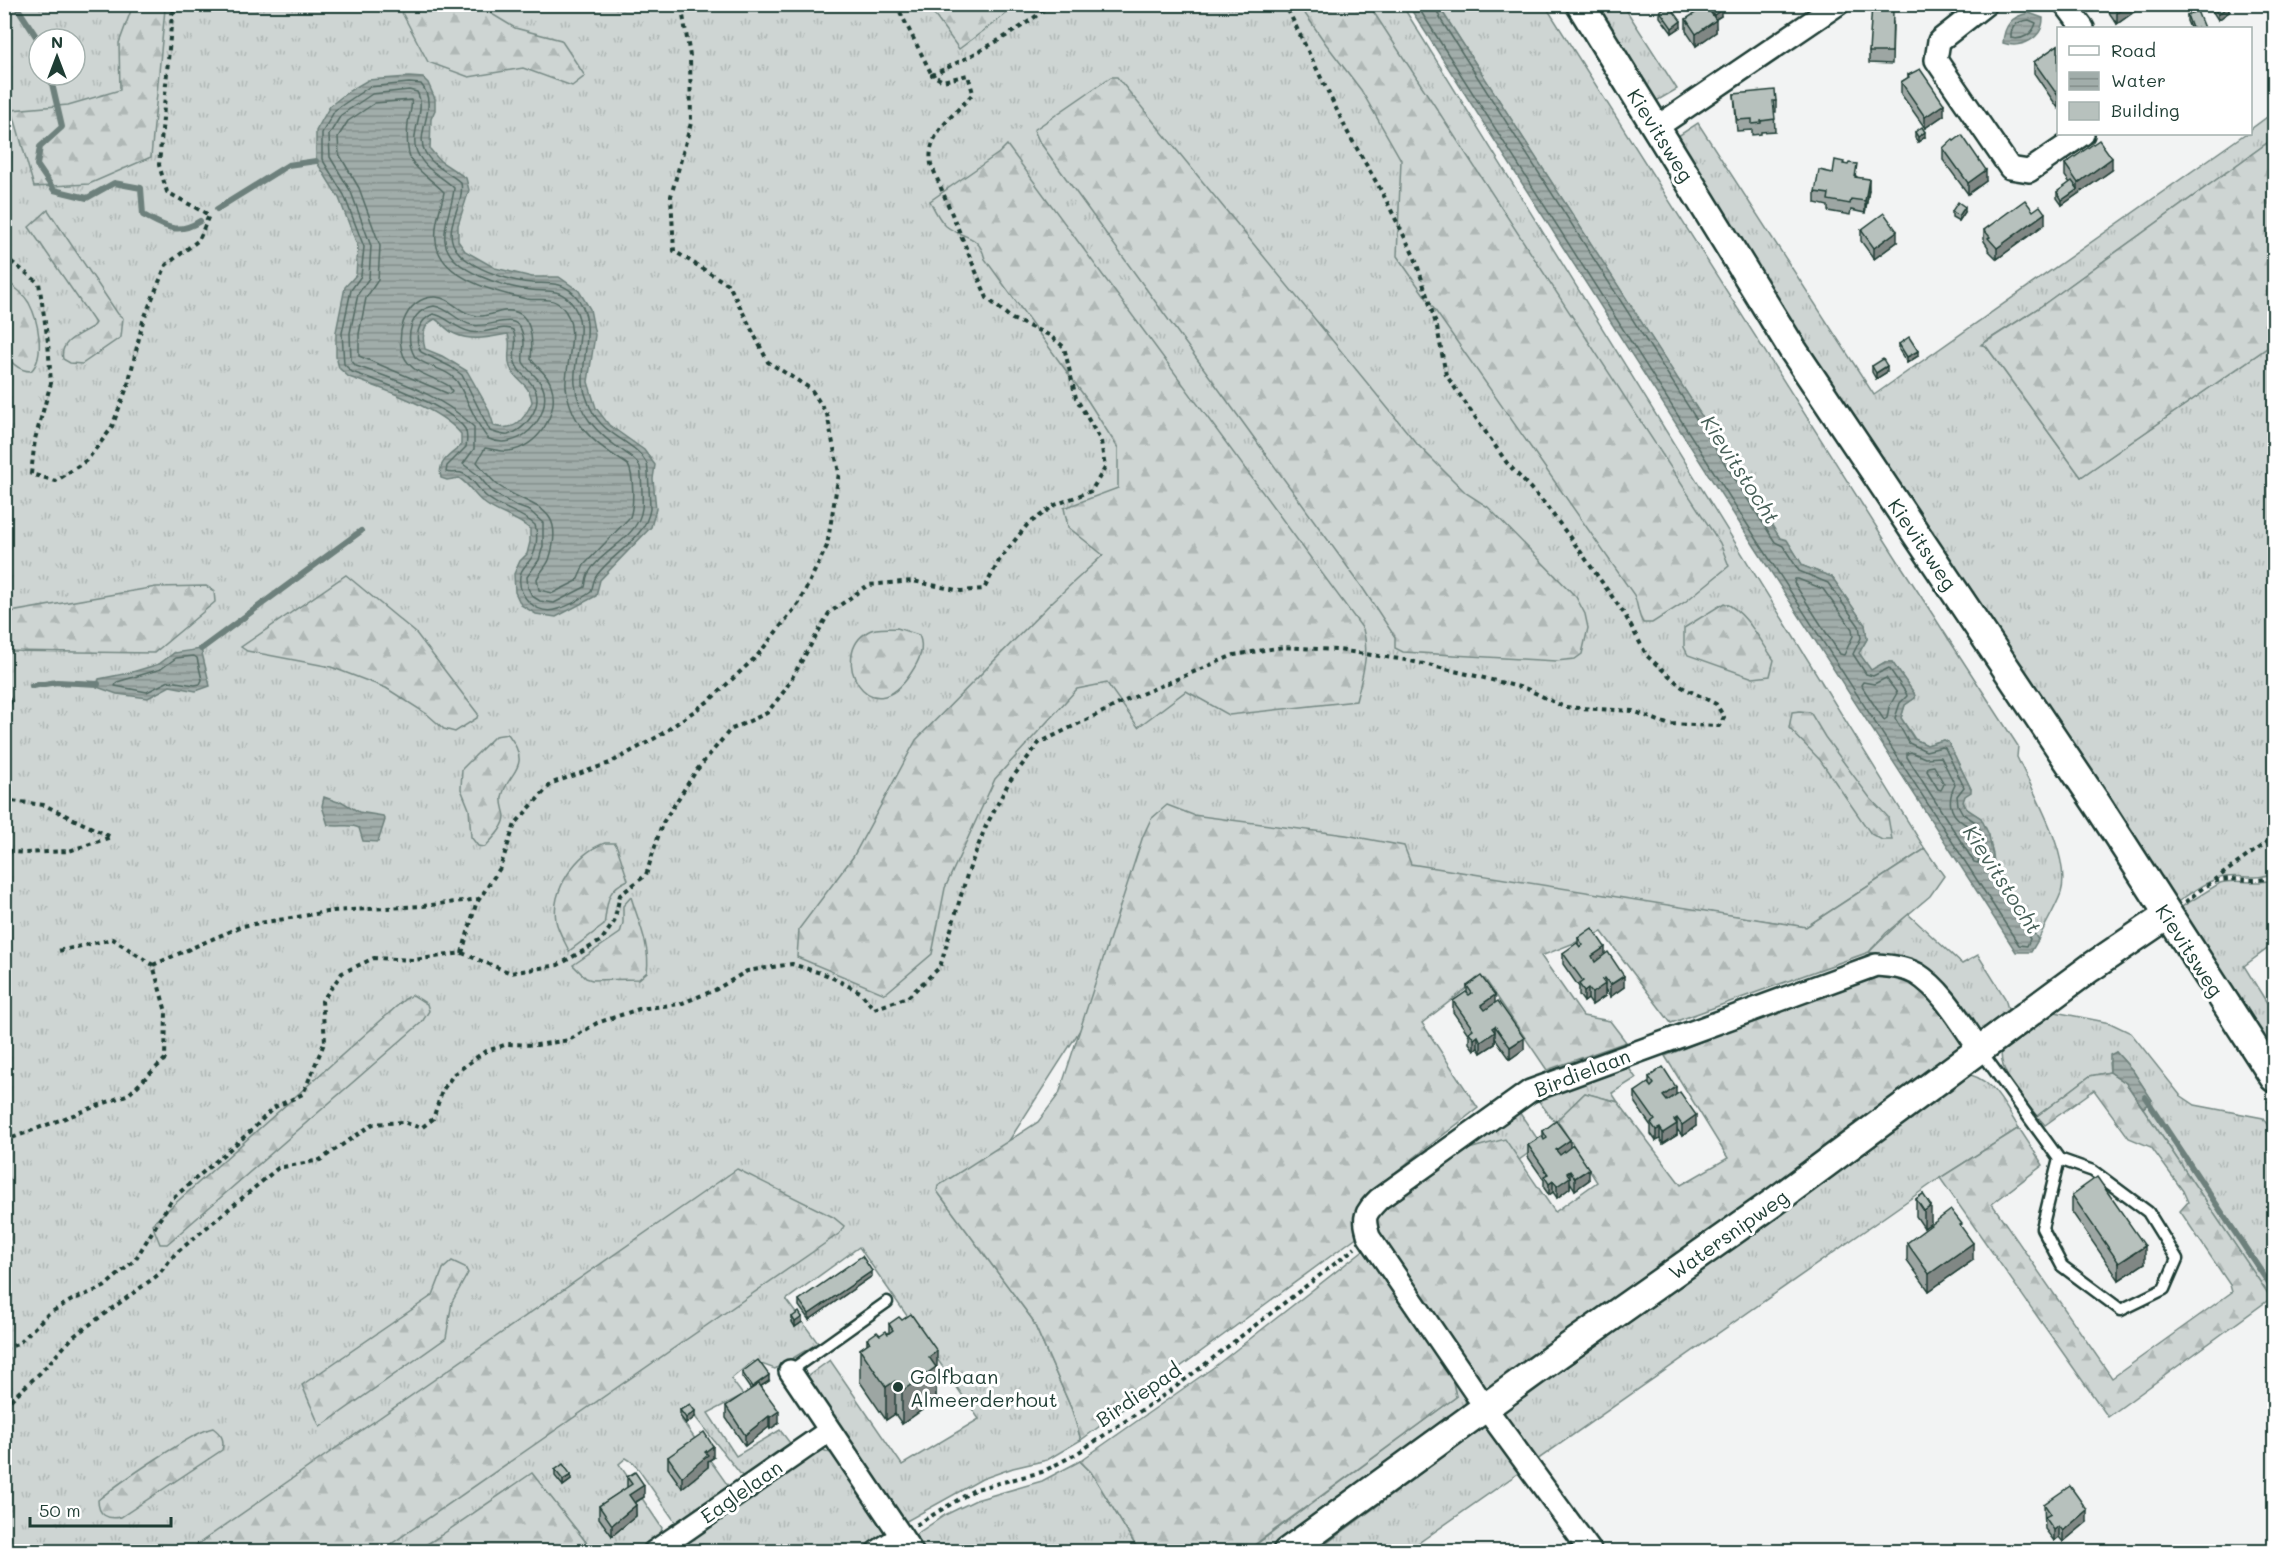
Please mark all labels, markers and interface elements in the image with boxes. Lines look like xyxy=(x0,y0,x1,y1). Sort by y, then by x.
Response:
north arrow xyxy=(27,27,87,87)
legend xyxy=(2057,27,2252,135)
text: N xyxy=(51,31,63,52)
text: Road xyxy=(2111,38,2156,62)
text: Water xyxy=(2111,68,2166,92)
street label: Kievitsweg xyxy=(1622,83,1700,187)
text: Building xyxy=(2111,98,2179,122)
water label: Kievitstocht xyxy=(1696,410,1786,528)
street label: Kievitsweg xyxy=(1883,493,1963,595)
water label: Kievitstocht xyxy=(1958,820,2048,938)
street label: Kievitsweg xyxy=(2150,899,2230,1001)
street label: Birdielaan xyxy=(1530,1042,1634,1102)
street label: Watersnipweg xyxy=(1663,1183,1793,1285)
street label: Birdiepad xyxy=(1090,1356,1186,1432)
place label: Golfbaan Almeerderhout xyxy=(910,1363,1058,1412)
marker: Golfbaan Almeerderhout xyxy=(891,1380,905,1394)
street label: Eaglelaan xyxy=(695,1453,787,1529)
scale bar xyxy=(30,1490,171,1528)
text: 50 m xyxy=(39,1498,81,1522)

